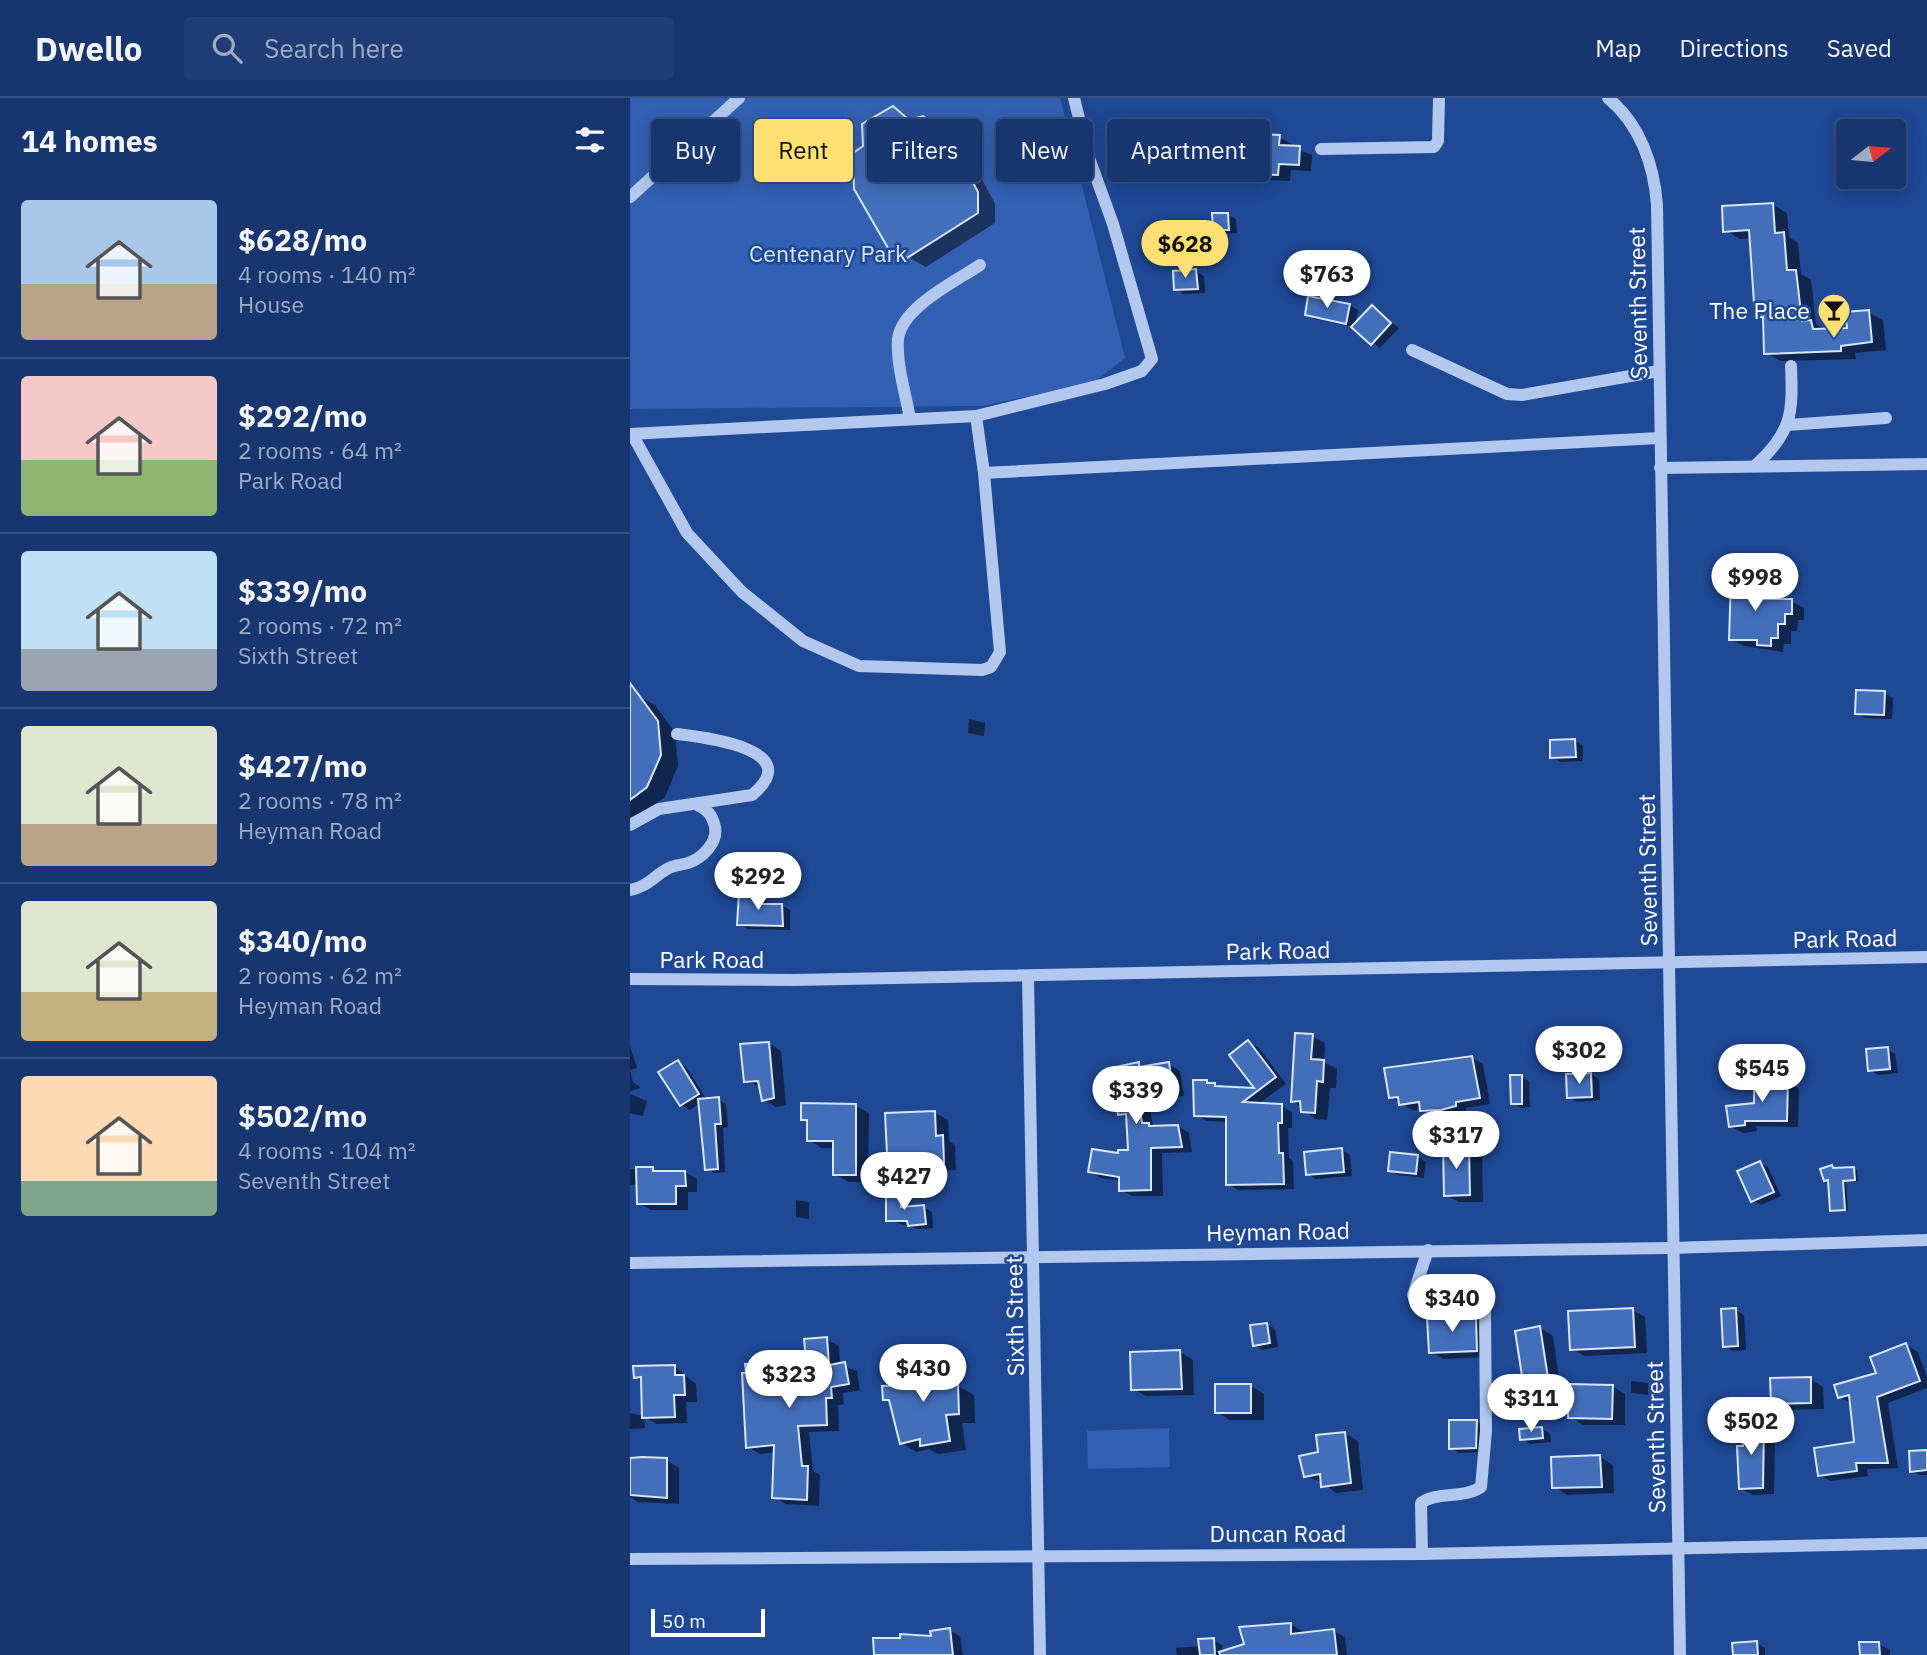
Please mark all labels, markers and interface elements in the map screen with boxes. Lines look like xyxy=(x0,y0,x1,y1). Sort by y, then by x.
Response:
search box xyxy=(184,17,674,80)
text: Dwello xyxy=(35,27,142,70)
icon: search xyxy=(208,29,246,67)
text: Search here xyxy=(264,31,404,65)
text: Map xyxy=(1595,32,1641,64)
text: Directions xyxy=(1679,32,1789,64)
text: Saved xyxy=(1827,32,1892,64)
chip: Buy xyxy=(651,119,740,182)
chip: Rent xyxy=(754,119,853,182)
chip: Filters xyxy=(867,119,982,182)
chip: New xyxy=(996,119,1093,182)
chip: Apartment xyxy=(1107,119,1270,182)
north arrow xyxy=(1836,119,1906,189)
map controls xyxy=(1836,119,1906,189)
text: 14 homes xyxy=(21,121,158,160)
icon: filters xyxy=(571,121,609,159)
text: $628/mo xyxy=(238,220,367,259)
pin: $628 xyxy=(1144,220,1226,280)
street label: Seventh Street xyxy=(1621,227,1653,379)
icon: home xyxy=(77,228,161,312)
text: $628 xyxy=(1157,228,1213,258)
park label: Centenary Park xyxy=(749,238,907,268)
pin: $763 xyxy=(1286,250,1368,310)
text: $763 xyxy=(1299,258,1355,288)
text: 4 rooms · 140 m² xyxy=(238,259,416,289)
text: House xyxy=(238,289,304,319)
bar icon: The Place xyxy=(1815,291,1853,340)
place label: The Place xyxy=(1709,295,1810,325)
text: $292/mo xyxy=(238,396,367,435)
icon: home xyxy=(77,404,161,488)
text: 2 rooms · 64 m² xyxy=(238,435,402,465)
text: Park Road xyxy=(238,465,343,495)
pin: $998 xyxy=(1714,554,1796,613)
text: $998 xyxy=(1727,561,1783,591)
text: $339/mo xyxy=(238,571,367,610)
icon: home xyxy=(77,579,161,663)
text: 2 rooms · 72 m² xyxy=(238,610,402,640)
text: Sixth Street xyxy=(238,640,358,670)
text: $427/mo xyxy=(238,746,367,785)
icon: home xyxy=(77,754,161,838)
text: 2 rooms · 78 m² xyxy=(238,785,402,815)
street label: Seventh Street xyxy=(1631,794,1663,946)
text: Heyman Road xyxy=(238,815,382,845)
pin: $292 xyxy=(717,852,799,912)
text: $292 xyxy=(730,860,786,890)
text: $340/mo xyxy=(238,921,367,960)
street label: Park Road xyxy=(1792,922,1898,954)
icon: home xyxy=(77,929,161,1013)
street label: Park Road xyxy=(1225,934,1331,966)
street label: Park Road xyxy=(660,944,764,974)
text: 2 rooms · 62 m² xyxy=(238,960,402,990)
text: Heyman Road xyxy=(238,990,382,1020)
pin: $302 xyxy=(1538,1026,1620,1086)
text: $302 xyxy=(1551,1034,1607,1064)
pin: $545 xyxy=(1721,1044,1803,1104)
text: $545 xyxy=(1734,1052,1790,1082)
pin: $339 xyxy=(1095,1066,1177,1126)
text: $339 xyxy=(1108,1074,1164,1104)
text: $502/mo xyxy=(238,1096,367,1135)
icon: home xyxy=(77,1104,161,1188)
pin: $317 xyxy=(1415,1112,1497,1171)
text: $317 xyxy=(1428,1119,1484,1149)
text: 4 rooms · 104 m² xyxy=(238,1135,416,1165)
pin: $427 xyxy=(863,1152,945,1212)
text: $427 xyxy=(876,1160,932,1190)
text: Seventh Street xyxy=(238,1165,390,1195)
street label: Heyman Road xyxy=(1206,1215,1350,1247)
street label: Sixth Street xyxy=(998,1256,1030,1376)
pin: $340 xyxy=(1411,1274,1493,1334)
text: $340 xyxy=(1424,1282,1480,1312)
pin: $430 xyxy=(882,1344,964,1404)
pin: $323 xyxy=(748,1350,830,1410)
text: $430 xyxy=(895,1352,951,1382)
text: $323 xyxy=(761,1358,817,1388)
street label: Seventh Street xyxy=(1639,1361,1671,1513)
pin: $311 xyxy=(1490,1374,1572,1434)
text: $311 xyxy=(1503,1382,1559,1412)
pin: $502 xyxy=(1710,1398,1792,1457)
text: $502 xyxy=(1723,1405,1779,1435)
street label: Duncan Road xyxy=(1210,1518,1346,1548)
scale bar xyxy=(651,1606,765,1638)
text: 50 m xyxy=(662,1609,706,1633)

